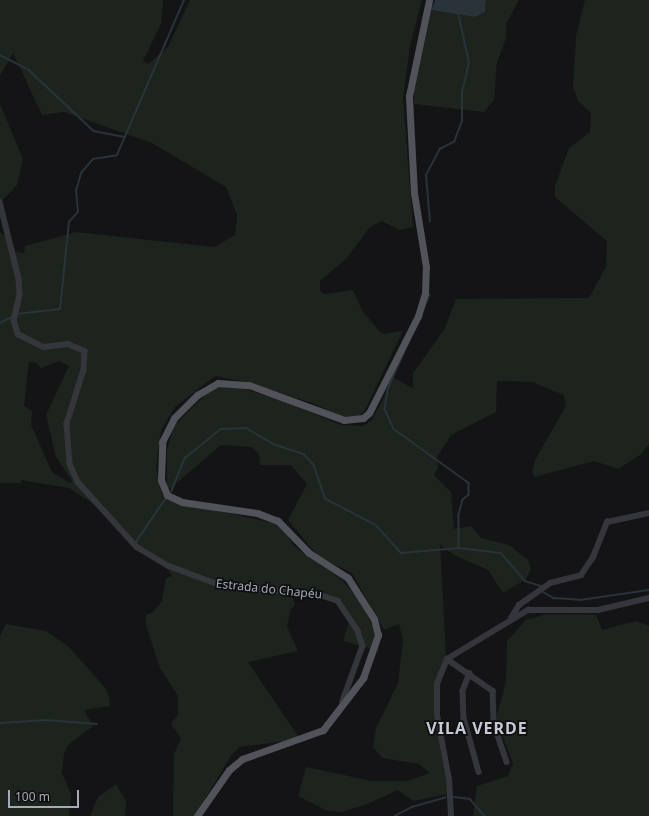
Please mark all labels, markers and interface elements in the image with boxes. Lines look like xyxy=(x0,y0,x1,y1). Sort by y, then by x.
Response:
street label: Estrada do Chapéu xyxy=(215,576,323,602)
district label: VILA VERDE xyxy=(426,718,528,738)
scale bar xyxy=(10,782,81,808)
text: 100 m xyxy=(15,788,50,805)

